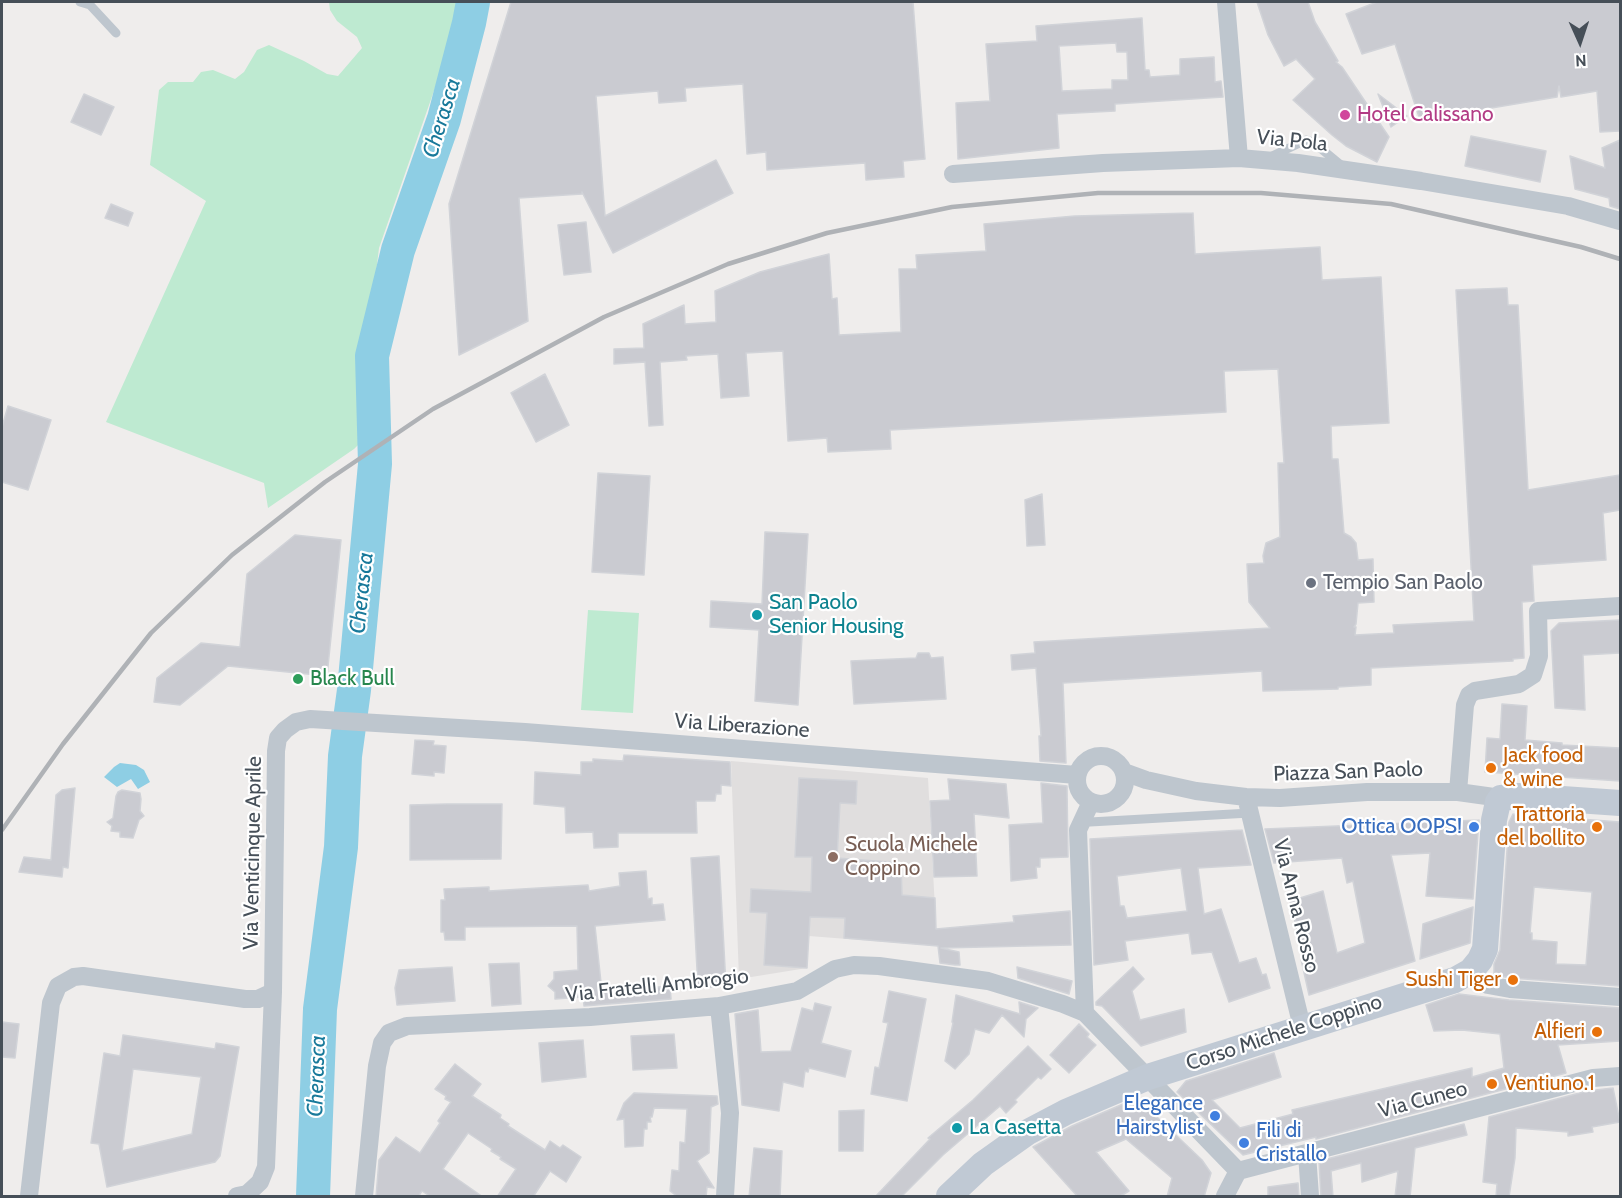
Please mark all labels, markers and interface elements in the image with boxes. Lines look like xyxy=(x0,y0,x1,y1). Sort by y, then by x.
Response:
north arrow xyxy=(1550,12,1610,72)
text: N xyxy=(1575,51,1587,70)
water label: Cherasca xyxy=(417,75,467,161)
place label: Hotel Calissano xyxy=(1357,102,1494,128)
marker: Hotel Calissano xyxy=(1338,108,1352,122)
street label: Via Pola xyxy=(1255,125,1329,157)
water label: Cherasca xyxy=(345,551,379,635)
place label: Tempio San Paolo xyxy=(1323,570,1483,596)
marker: Tempio San Paolo xyxy=(1304,576,1318,590)
place label: San Paolo Senior Housing xyxy=(769,590,904,640)
marker: San Paolo Senior Housing xyxy=(750,608,764,622)
place label: Black Bull xyxy=(310,666,394,692)
marker: Black Bull xyxy=(291,672,305,686)
street label: Via Liberazione xyxy=(674,709,810,743)
place label: Jack food & wine xyxy=(1503,743,1583,793)
street label: Via Venticinque Aprile xyxy=(239,756,267,950)
street label: Piazza San Paolo xyxy=(1273,757,1423,787)
marker: Jack food & wine xyxy=(1484,761,1498,775)
place label: Trattoria del bollito xyxy=(1497,802,1585,852)
place label: Ottica OOPS! xyxy=(1341,814,1462,840)
marker: Ottica OOPS! xyxy=(1467,820,1481,834)
marker: Trattoria del bollito xyxy=(1590,820,1604,834)
place label: Scuola Michele Coppino xyxy=(845,832,978,882)
street label: Via Anna Rosso xyxy=(1267,837,1325,975)
marker: Scuola Michele Coppino xyxy=(826,850,840,864)
street label: Via Fratelli Ambrogio xyxy=(564,964,750,1008)
place label: Sushi Tiger xyxy=(1405,967,1501,993)
marker: Sushi Tiger xyxy=(1506,973,1520,987)
street label: Corso Michele Coppino xyxy=(1183,989,1385,1077)
place label: Alfieri xyxy=(1534,1019,1585,1045)
marker: Alfieri xyxy=(1590,1025,1604,1039)
water label: Cherasca xyxy=(302,1035,332,1117)
place label: Ventiuno.1 xyxy=(1504,1071,1595,1097)
street label: Via Cuneo xyxy=(1376,1076,1470,1124)
marker: Ventiuno.1 xyxy=(1485,1077,1499,1091)
place label: Elegance Hairstylist xyxy=(1116,1091,1203,1141)
marker: Elegance Hairstylist xyxy=(1208,1109,1222,1123)
place label: La Casetta xyxy=(969,1115,1061,1141)
place label: Fili di Cristallo xyxy=(1256,1118,1327,1168)
marker: La Casetta xyxy=(950,1121,964,1135)
marker: Fili di Cristallo xyxy=(1237,1136,1251,1150)

